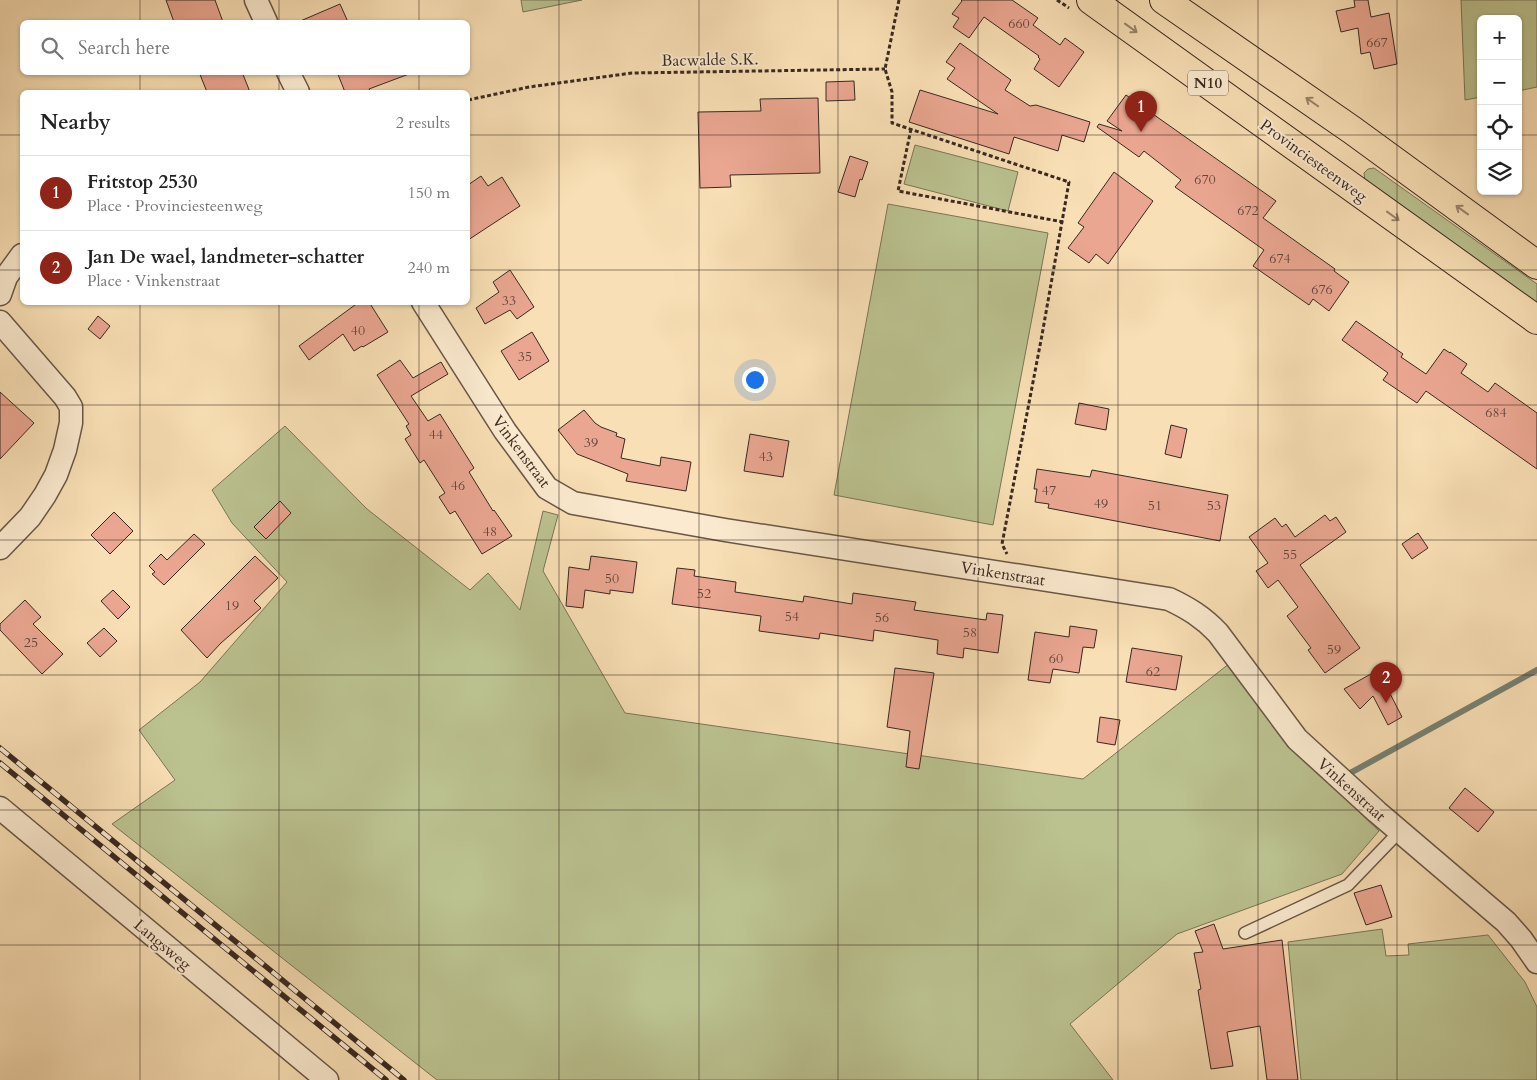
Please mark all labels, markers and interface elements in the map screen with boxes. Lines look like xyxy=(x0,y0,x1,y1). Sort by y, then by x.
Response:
house number: 660 xyxy=(1008,14,1030,33)
map controls xyxy=(1477,15,1522,195)
button: + xyxy=(1477,15,1522,60)
search box xyxy=(20,20,470,75)
one-way arrow xyxy=(1124,23,1138,33)
house number: 667 xyxy=(1366,33,1388,52)
icon: search xyxy=(38,34,66,62)
text: Search here xyxy=(78,35,170,61)
street label: Bacwalde S.K. xyxy=(661,48,759,72)
button: − xyxy=(1477,60,1522,105)
road number: N10 xyxy=(1188,70,1228,96)
pin: 1 xyxy=(1125,91,1157,132)
one-way arrow xyxy=(1305,97,1319,108)
button: locate xyxy=(1477,105,1522,150)
text: Nearby xyxy=(40,108,111,137)
text: 2 results xyxy=(396,112,450,134)
street label: Provinciesteenweg xyxy=(1255,114,1372,207)
button: layers xyxy=(1477,150,1522,195)
text: Fritstop 2530 xyxy=(87,169,197,195)
house number: 670 xyxy=(1194,170,1216,189)
text: 1 xyxy=(52,182,60,204)
text: 150 m xyxy=(408,182,450,204)
text: Place · Provinciesteenweg xyxy=(87,195,262,217)
house number: 672 xyxy=(1237,201,1259,220)
one-way arrow xyxy=(1455,205,1469,215)
one-way arrow xyxy=(1385,211,1399,221)
text: Jan De wael, landmeter-schatter xyxy=(87,244,364,270)
house number: 674 xyxy=(1269,249,1291,268)
text: 2 xyxy=(52,257,60,279)
text: 240 m xyxy=(408,257,450,279)
text: Place · Vinkenstraat xyxy=(87,270,220,292)
house number: 676 xyxy=(1311,280,1333,299)
house number: 33 xyxy=(502,291,516,310)
house number: 40 xyxy=(351,321,365,340)
house number: 35 xyxy=(518,347,532,366)
your location xyxy=(742,367,768,393)
house number: 684 xyxy=(1485,403,1507,422)
street label: Vinkenstraat xyxy=(487,411,556,492)
house number: 44 xyxy=(429,425,443,444)
house number: 39 xyxy=(584,433,598,452)
house number: 43 xyxy=(759,447,773,466)
house number: 46 xyxy=(451,476,465,495)
house number: 47 xyxy=(1042,481,1056,500)
house number: 49 xyxy=(1094,494,1108,513)
house number: 51 xyxy=(1148,496,1162,515)
house number: 53 xyxy=(1207,496,1221,515)
house number: 48 xyxy=(483,522,497,541)
house number: 55 xyxy=(1283,545,1297,564)
street label: Vinkenstraat xyxy=(959,556,1047,592)
house number: 50 xyxy=(605,569,619,588)
house number: 52 xyxy=(697,584,711,603)
house number: 19 xyxy=(225,596,239,615)
house number: 54 xyxy=(785,607,799,626)
house number: 56 xyxy=(875,608,889,627)
house number: 58 xyxy=(963,623,977,642)
house number: 25 xyxy=(24,633,38,652)
house number: 59 xyxy=(1327,640,1341,659)
house number: 60 xyxy=(1049,649,1063,668)
house number: 62 xyxy=(1146,662,1160,681)
pin: 2 xyxy=(1370,662,1402,703)
street label: Vinkenstraat xyxy=(1312,753,1390,826)
street label: Langsweg xyxy=(129,914,196,975)

